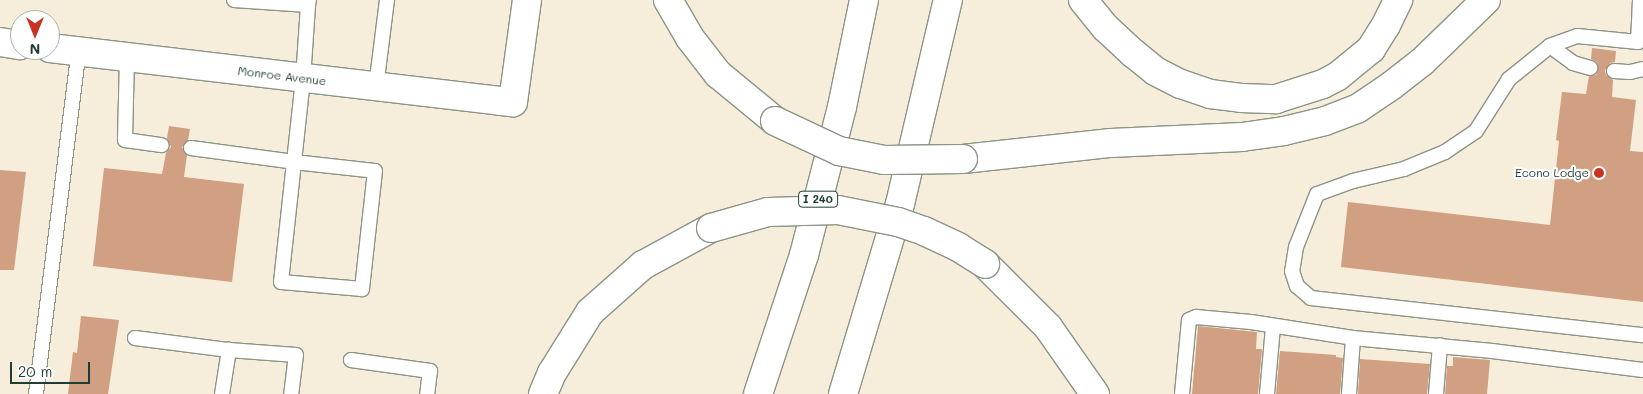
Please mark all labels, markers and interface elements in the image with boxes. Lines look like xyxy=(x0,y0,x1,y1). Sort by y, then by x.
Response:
north arrow xyxy=(10,10,60,60)
text: N xyxy=(30,40,40,59)
street label: Monroe Avenue xyxy=(237,63,327,89)
place label: Econo Lodge xyxy=(1515,166,1589,180)
marker: Econo Lodge xyxy=(1593,167,1605,179)
road number: I 240 xyxy=(798,190,838,208)
scale bar xyxy=(12,352,92,384)
text: 20 m xyxy=(18,361,52,381)

